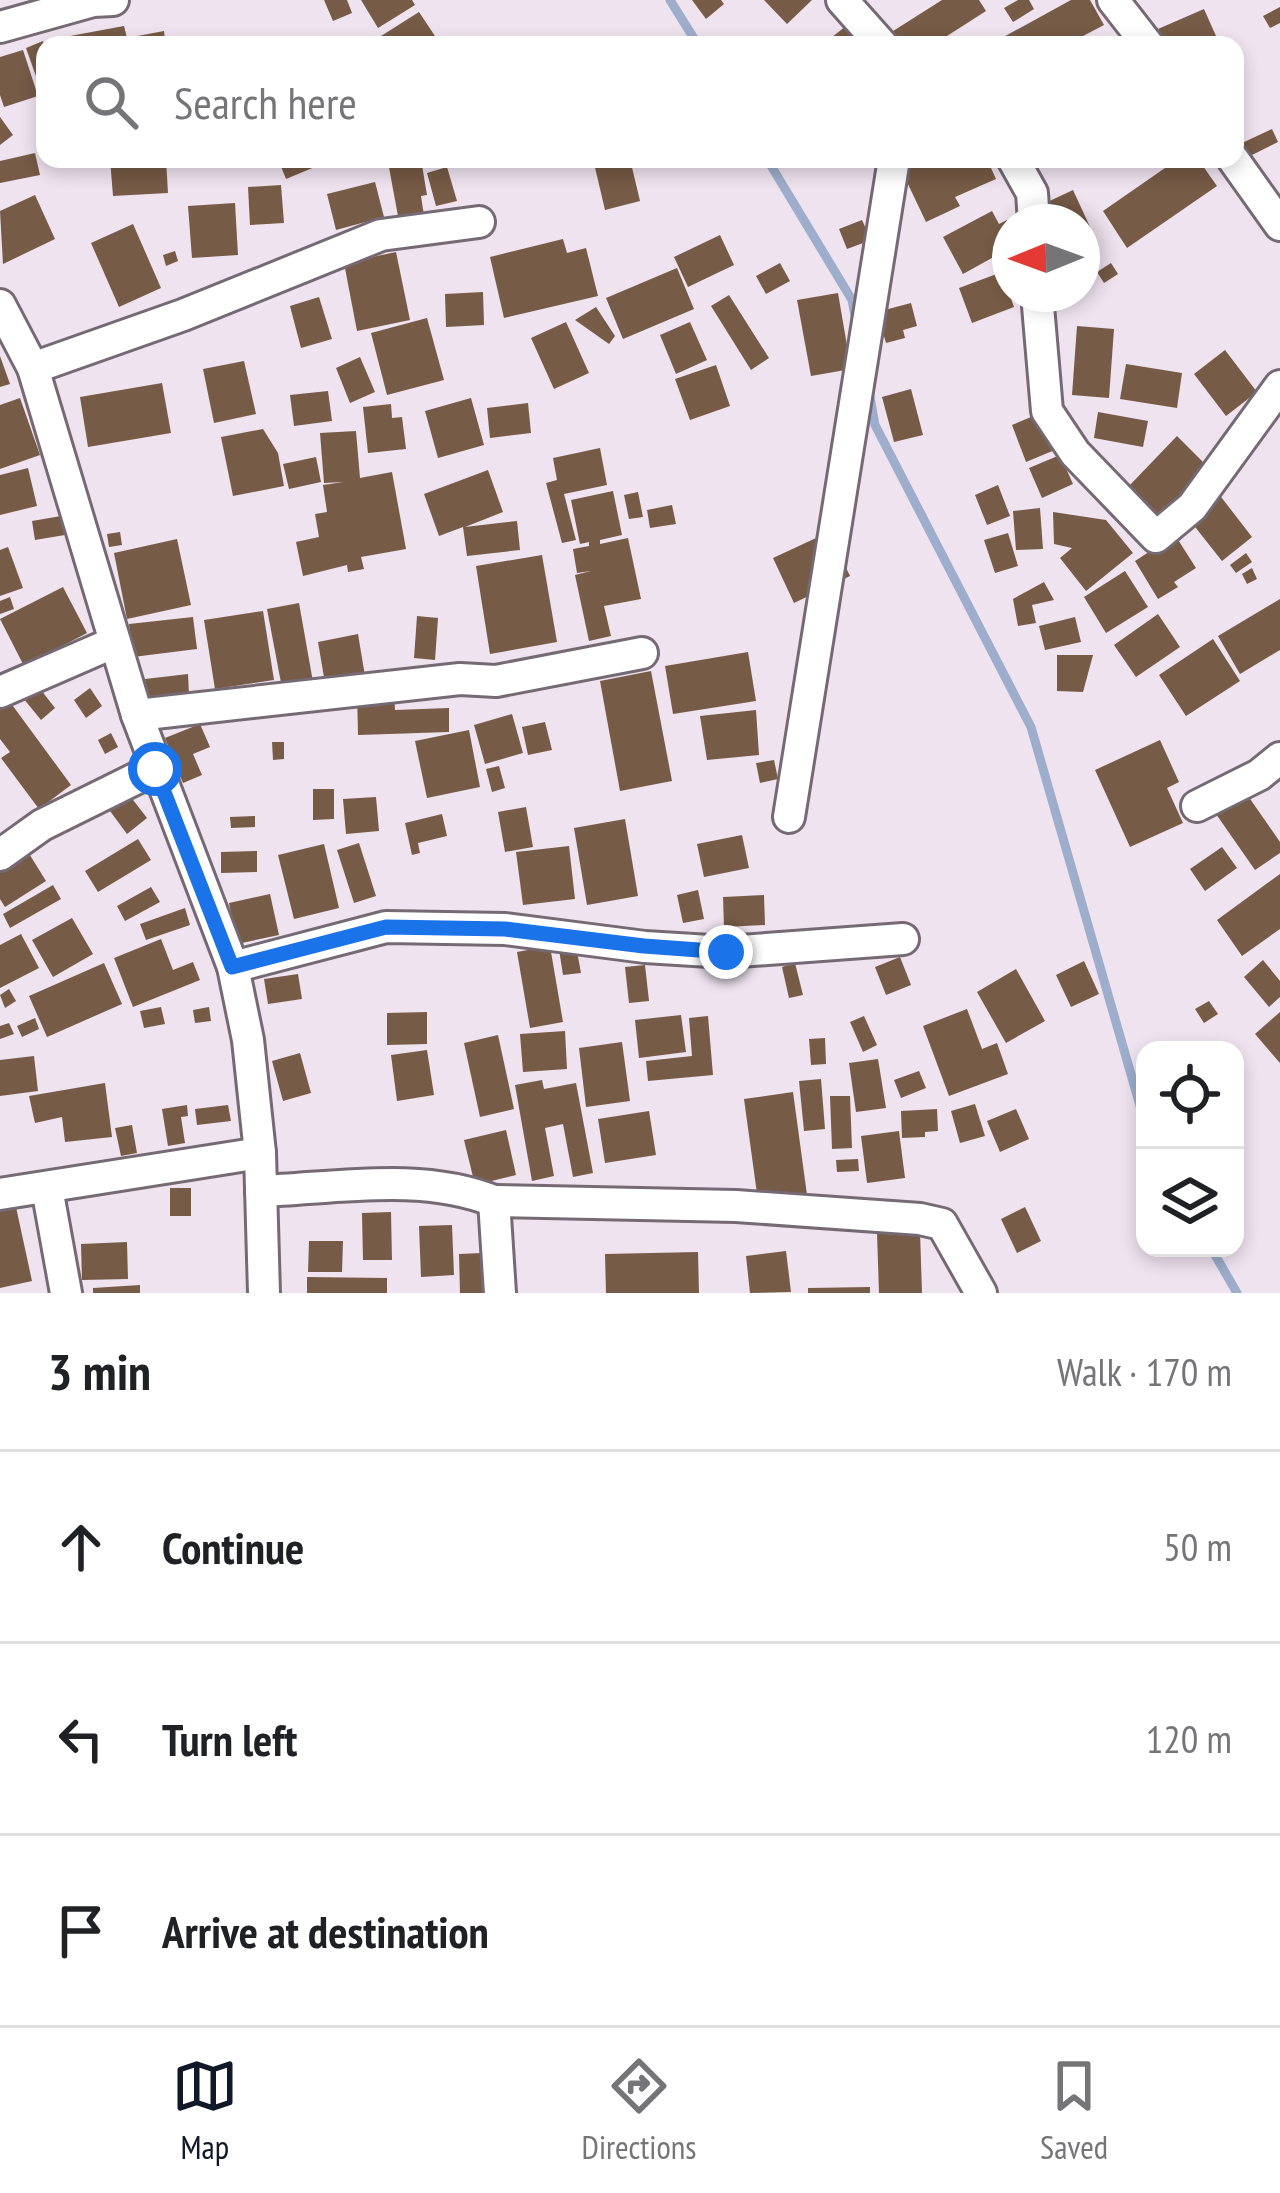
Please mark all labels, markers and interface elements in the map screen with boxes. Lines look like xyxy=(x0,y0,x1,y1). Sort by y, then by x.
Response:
search box xyxy=(36,36,1244,168)
icon: search xyxy=(78,69,144,135)
text: Search here xyxy=(174,73,357,131)
north arrow xyxy=(992,204,1100,312)
route start xyxy=(128,742,182,796)
route end xyxy=(699,925,753,979)
map controls xyxy=(1136,1041,1244,1257)
button: locate xyxy=(1136,1041,1244,1149)
button: layers xyxy=(1136,1149,1244,1257)
text: 3 min xyxy=(48,1338,151,1404)
text: Walk · 170 m xyxy=(1057,1346,1232,1397)
icon: ahead xyxy=(48,1514,114,1580)
text: Continue xyxy=(162,1518,304,1576)
text: 50 m xyxy=(1163,1521,1232,1572)
icon: left xyxy=(48,1706,114,1772)
text: Turn left xyxy=(162,1710,297,1768)
text: 120 m xyxy=(1146,1713,1232,1764)
icon: arrive xyxy=(48,1898,114,1964)
text: Arrive at destination xyxy=(162,1902,489,1960)
tab: Map xyxy=(172,2053,238,2168)
tab: Directions xyxy=(582,2053,696,2168)
tab: Saved xyxy=(1040,2053,1108,2168)

